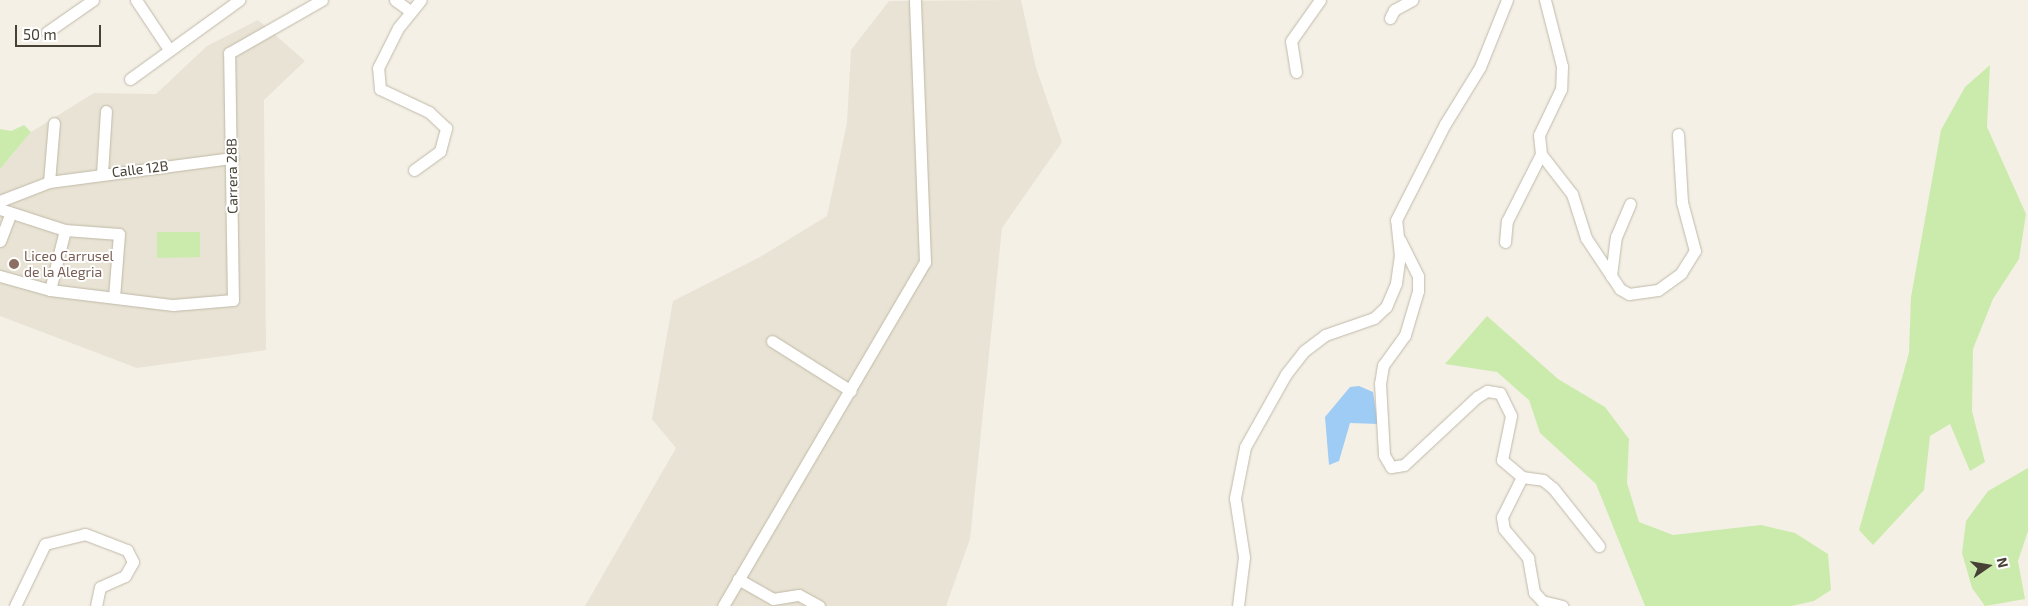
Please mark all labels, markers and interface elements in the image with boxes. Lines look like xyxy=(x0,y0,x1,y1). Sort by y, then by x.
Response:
scale bar xyxy=(18,15,104,47)
text: 50 m xyxy=(23,25,57,43)
street label: Carrera 28B xyxy=(223,138,241,214)
street label: Calle 12B xyxy=(111,157,169,181)
place label: Liceo Carrusel de la Alegria xyxy=(24,248,114,280)
marker: Liceo Carrusel de la Alegria xyxy=(8,258,20,270)
north arrow xyxy=(1963,541,2013,591)
text: N xyxy=(1994,556,2013,569)

